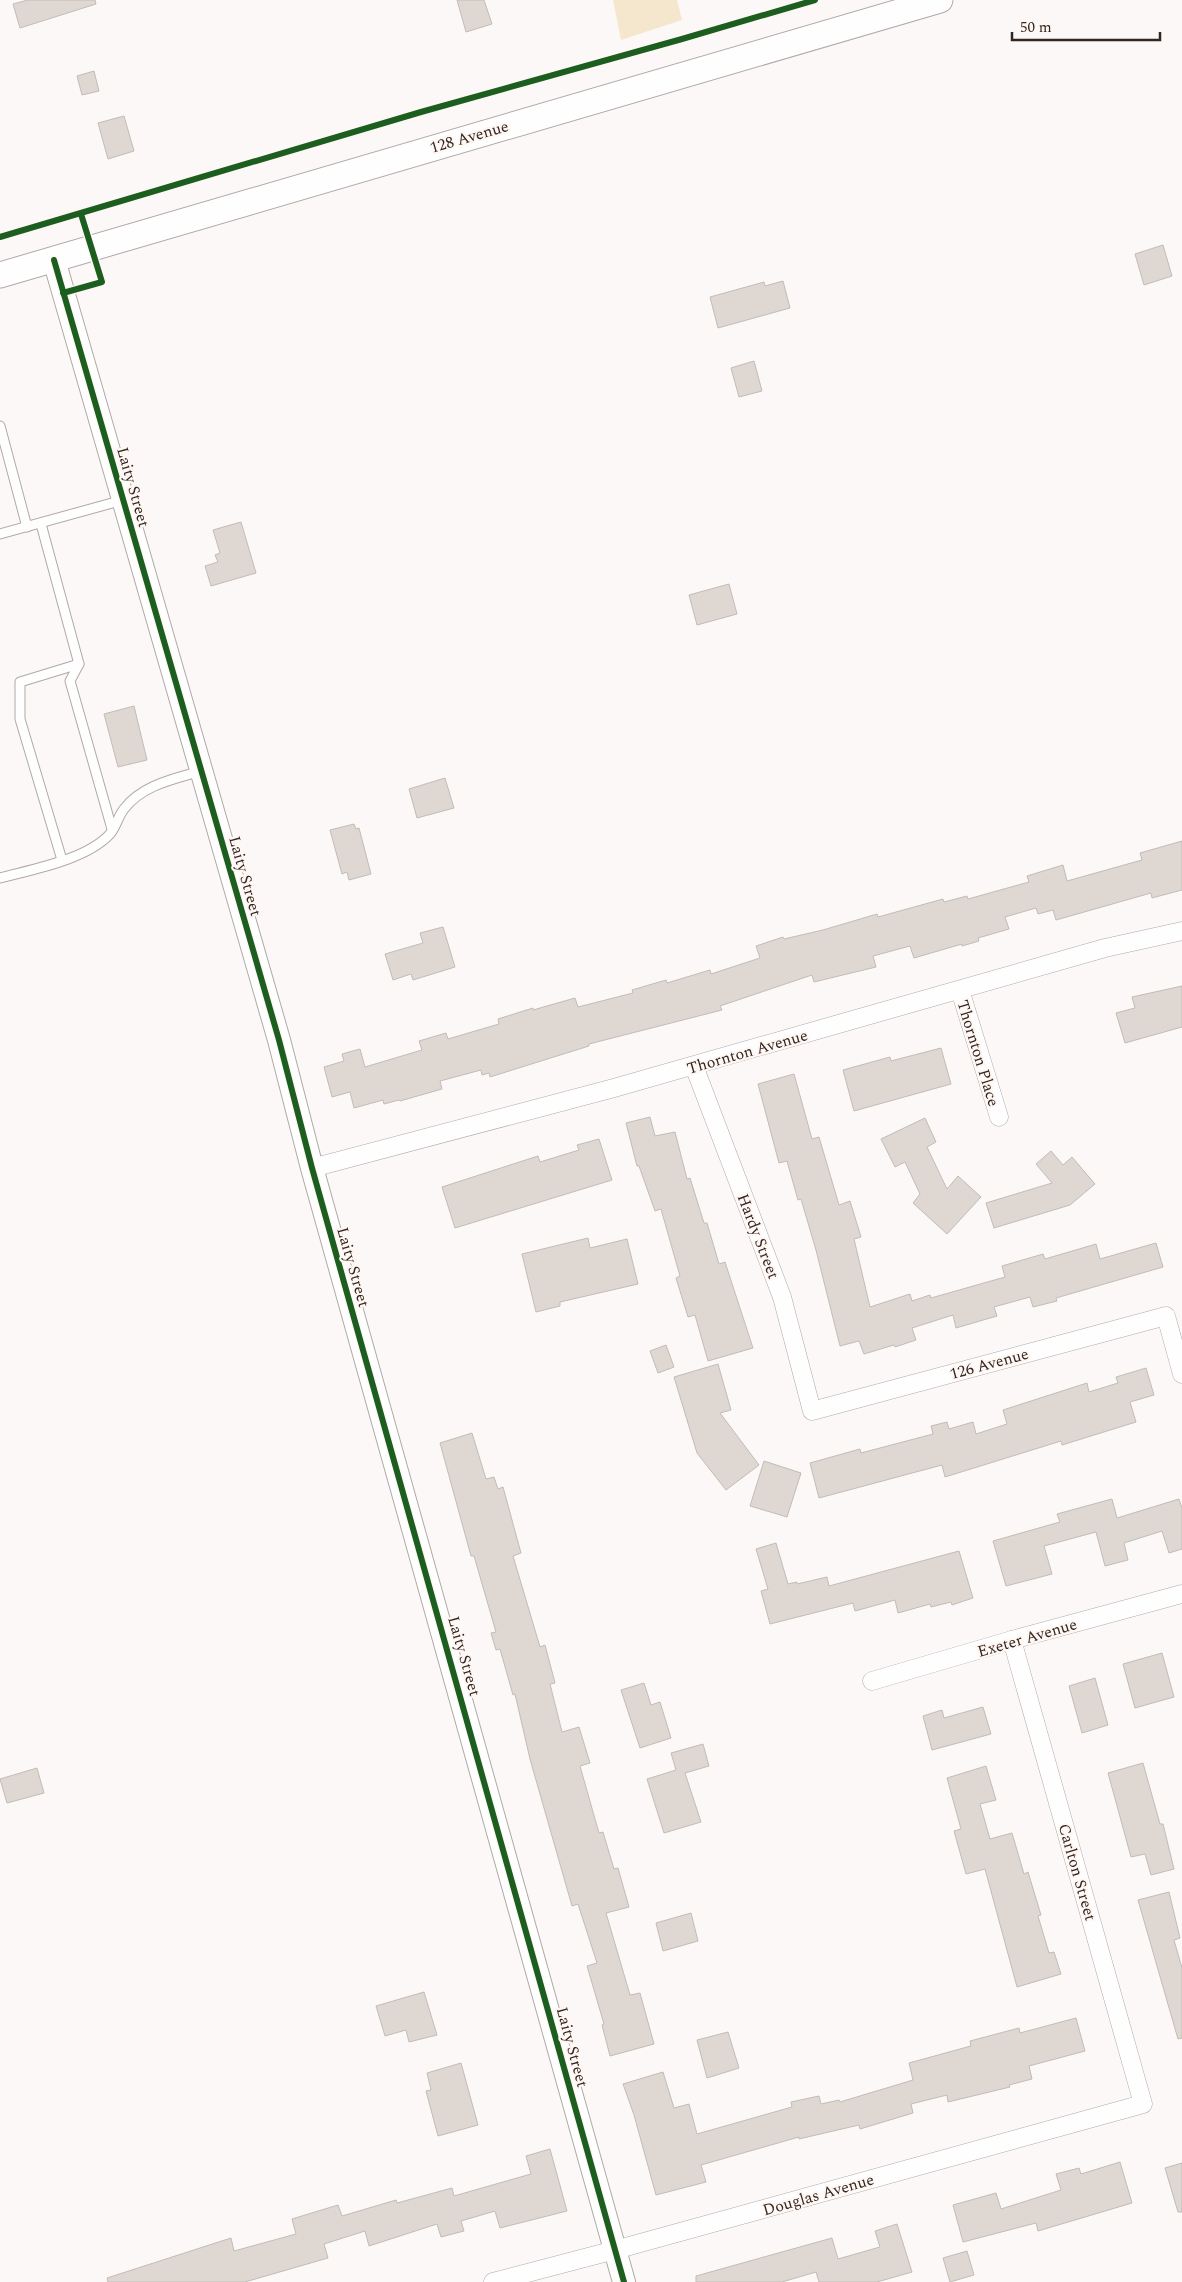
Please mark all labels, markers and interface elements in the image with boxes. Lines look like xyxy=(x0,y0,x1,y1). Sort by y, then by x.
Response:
scale bar xyxy=(1012,10,1160,42)
text: 50 m xyxy=(1020,16,1052,39)
street label: 128 Avenue xyxy=(427,114,511,160)
street label: Laity Street xyxy=(110,444,156,530)
street label: Laity Street xyxy=(222,833,268,919)
street label: Thornton Place xyxy=(950,997,1006,1109)
street label: Thornton Avenue xyxy=(684,1023,811,1081)
street label: Hardy Street xyxy=(731,1190,785,1283)
street label: Laity Street xyxy=(330,1224,376,1310)
street label: 126 Avenue xyxy=(947,1342,1031,1386)
street label: Exeter Avenue xyxy=(975,1612,1080,1664)
street label: Laity Street xyxy=(441,1613,487,1699)
street label: Carlton Street xyxy=(1052,1821,1102,1924)
street label: Laity Street xyxy=(550,2004,594,2090)
street label: Douglas Avenue xyxy=(760,2168,877,2222)

